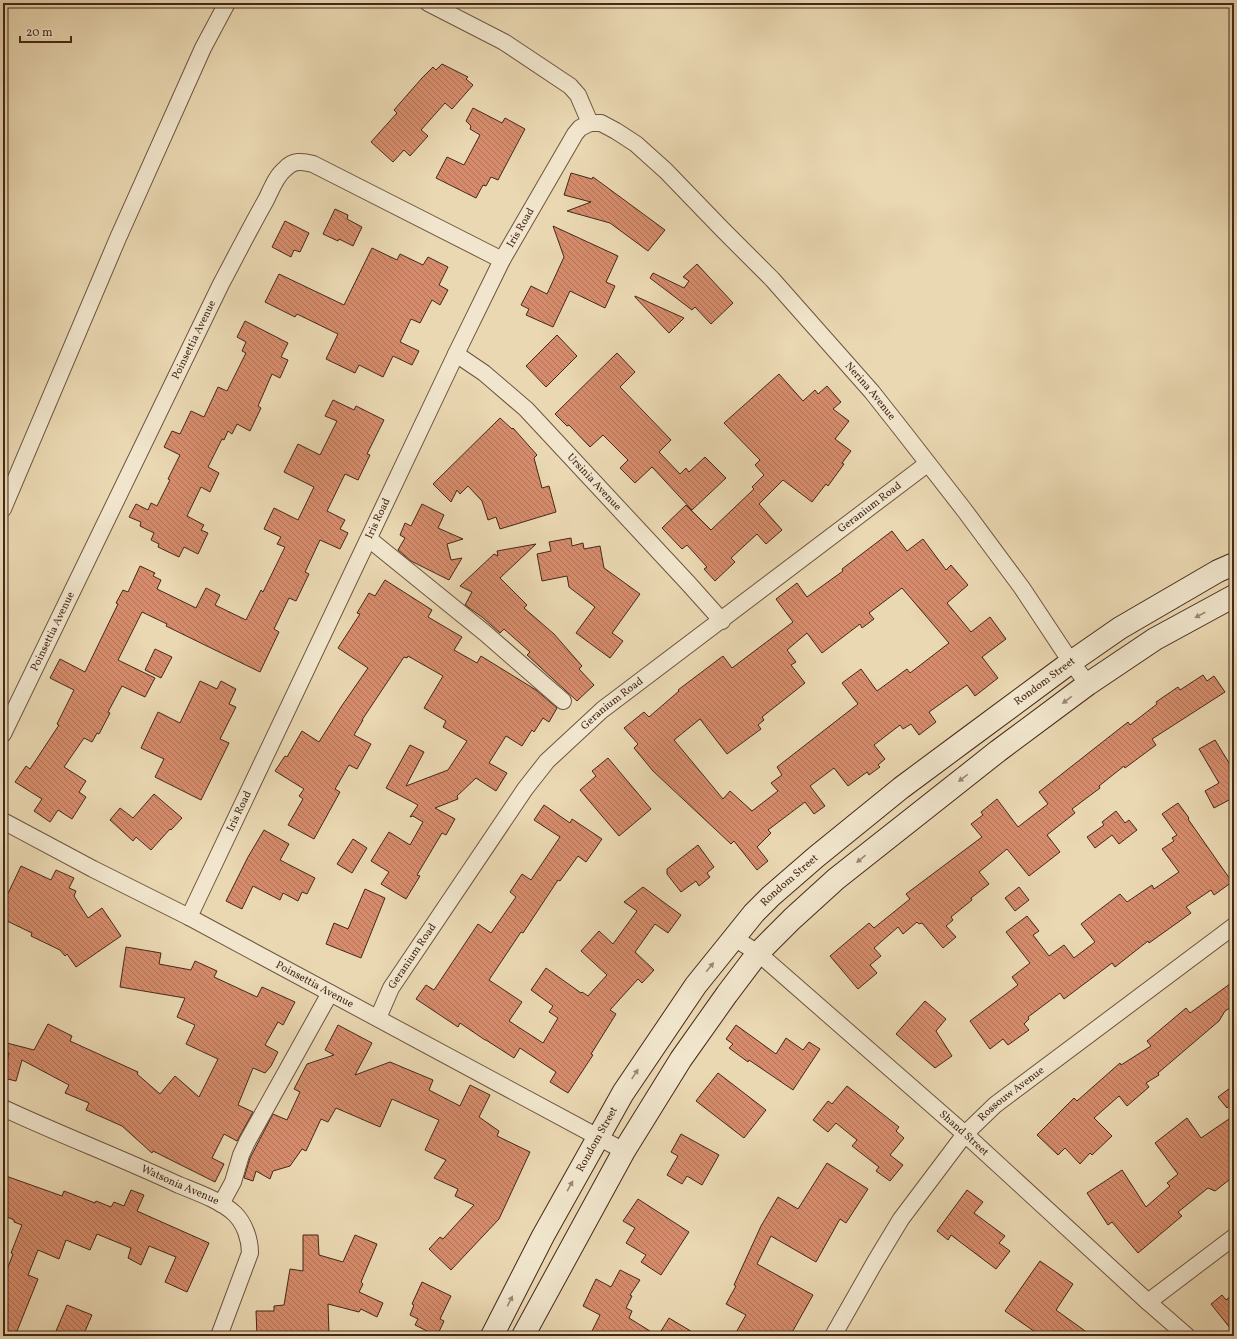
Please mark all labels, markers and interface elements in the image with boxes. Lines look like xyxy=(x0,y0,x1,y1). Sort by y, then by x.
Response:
scale bar xyxy=(20,18,71,44)
text: 20 m xyxy=(26,25,53,41)
street label: Iris Road xyxy=(503,205,538,250)
street label: Poinsettia Avenue xyxy=(168,298,220,382)
street label: Nerina Avenue xyxy=(841,359,899,423)
street label: Ursinia Avenue xyxy=(563,450,625,514)
street label: Geranium Road xyxy=(835,478,905,536)
street label: Iris Road xyxy=(362,496,394,541)
street label: Poinsettia Avenue xyxy=(27,589,78,674)
one-way arrow xyxy=(1194,611,1205,618)
street label: Rondom Street xyxy=(1011,654,1078,709)
street label: Geranium Road xyxy=(578,674,646,733)
one-way arrow xyxy=(1061,696,1072,704)
one-way arrow xyxy=(958,774,969,783)
street label: Iris Road xyxy=(223,788,255,834)
street label: Rondom Street xyxy=(757,851,822,910)
one-way arrow xyxy=(856,855,867,864)
street label: Geranium Road xyxy=(385,920,440,992)
street label: Poinsettia Avenue xyxy=(273,957,356,1012)
one-way arrow xyxy=(706,962,715,973)
street label: Rossouw Avenue xyxy=(975,1063,1047,1125)
one-way arrow xyxy=(632,1068,639,1080)
street label: Rondom Street xyxy=(573,1104,621,1175)
street label: Shand Street xyxy=(936,1107,992,1160)
street label: Watsonia Avenue xyxy=(139,1161,222,1209)
one-way arrow xyxy=(567,1180,574,1192)
one-way arrow xyxy=(507,1295,513,1307)

